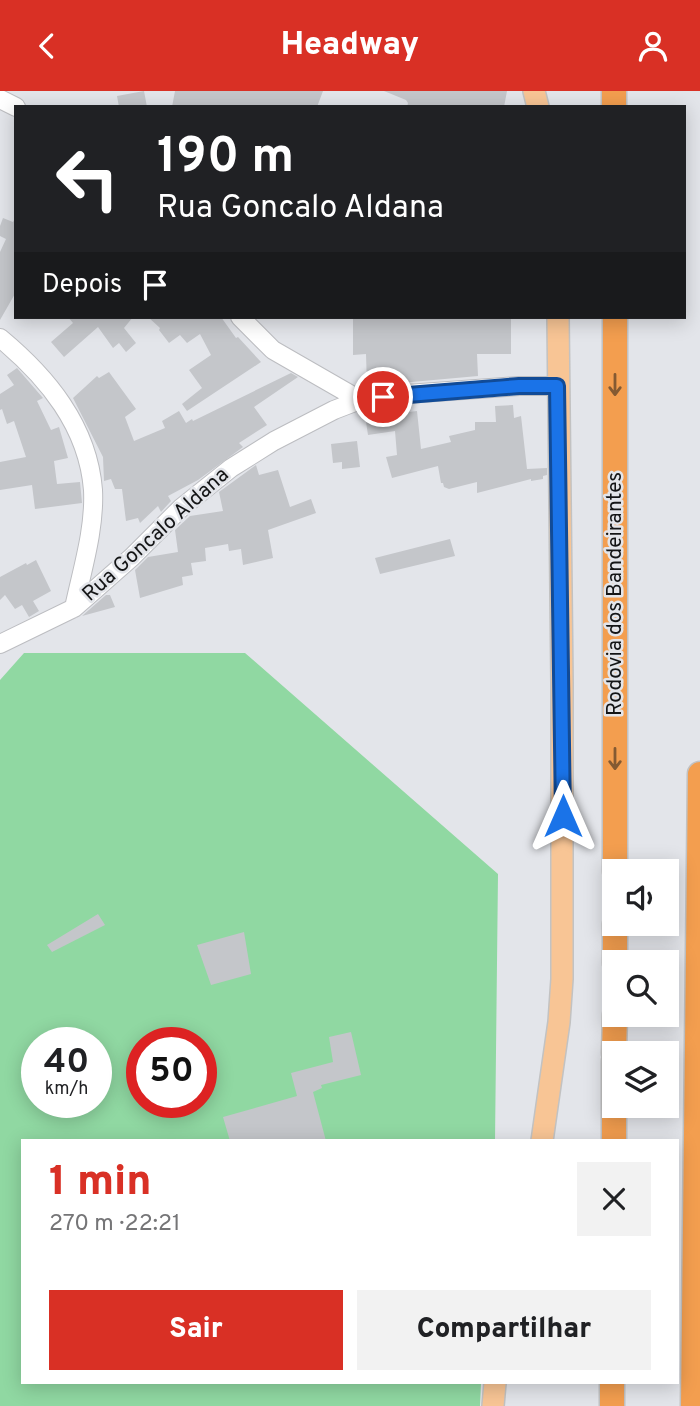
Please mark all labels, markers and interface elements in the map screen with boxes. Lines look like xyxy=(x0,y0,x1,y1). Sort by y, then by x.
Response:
text: Headway xyxy=(281,26,419,66)
icon: back xyxy=(28,27,66,65)
icon: person xyxy=(634,27,672,65)
text: 190 m xyxy=(157,128,294,190)
icon: left xyxy=(42,133,133,224)
text: Rua Goncalo Aldana xyxy=(157,189,444,229)
icon: arrive xyxy=(136,266,174,304)
text: Depois xyxy=(42,269,122,302)
pin xyxy=(353,367,413,427)
one-way arrow xyxy=(608,373,622,396)
icon: arrive xyxy=(364,378,402,416)
street label: Rua Goncalo Aldana xyxy=(77,462,235,608)
street label: Rodovia dos Bandeirantes xyxy=(602,472,629,716)
one-way arrow xyxy=(608,748,622,771)
position arrow xyxy=(526,779,600,853)
map controls xyxy=(602,859,679,1118)
button: sound xyxy=(602,859,679,936)
button: search xyxy=(602,950,679,1027)
speed limit sign: 50 xyxy=(126,1027,217,1118)
text: 40 xyxy=(44,1041,89,1085)
button: layers xyxy=(602,1041,679,1118)
text: km/h xyxy=(45,1078,88,1101)
text: 1 min xyxy=(49,1157,152,1210)
button: close xyxy=(577,1162,651,1236)
text: 270 m · 22:21 xyxy=(49,1210,181,1239)
button: Sair xyxy=(49,1290,343,1370)
button: Compartilhar xyxy=(357,1290,651,1370)

